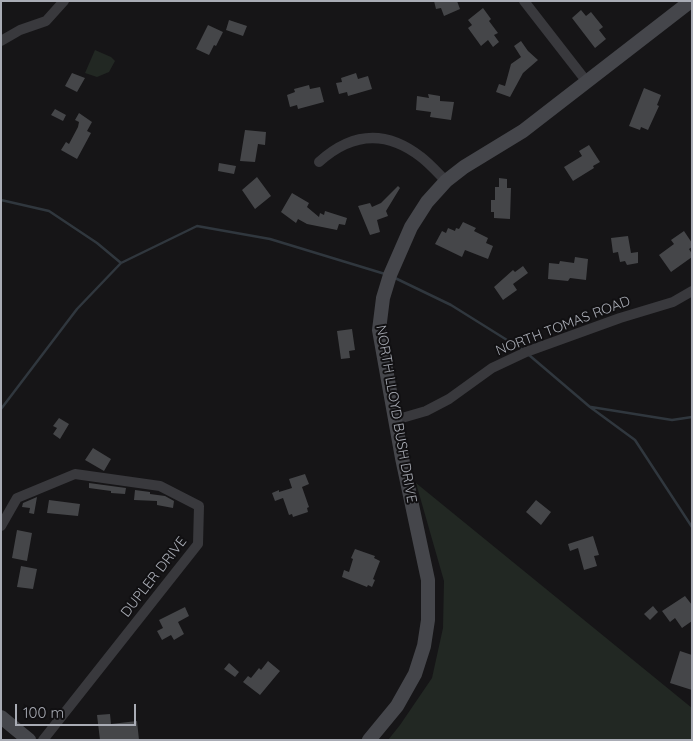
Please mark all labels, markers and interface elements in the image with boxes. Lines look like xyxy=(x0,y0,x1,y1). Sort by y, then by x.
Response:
street label: NORTH TOMAS ROAD xyxy=(493,293,633,359)
street label: NORTH LLOYD BUSH DRIVE xyxy=(372,324,420,504)
street label: DUPLER DRIVE xyxy=(117,534,191,620)
scale bar xyxy=(18,694,139,726)
text: 100 m xyxy=(23,703,64,722)

